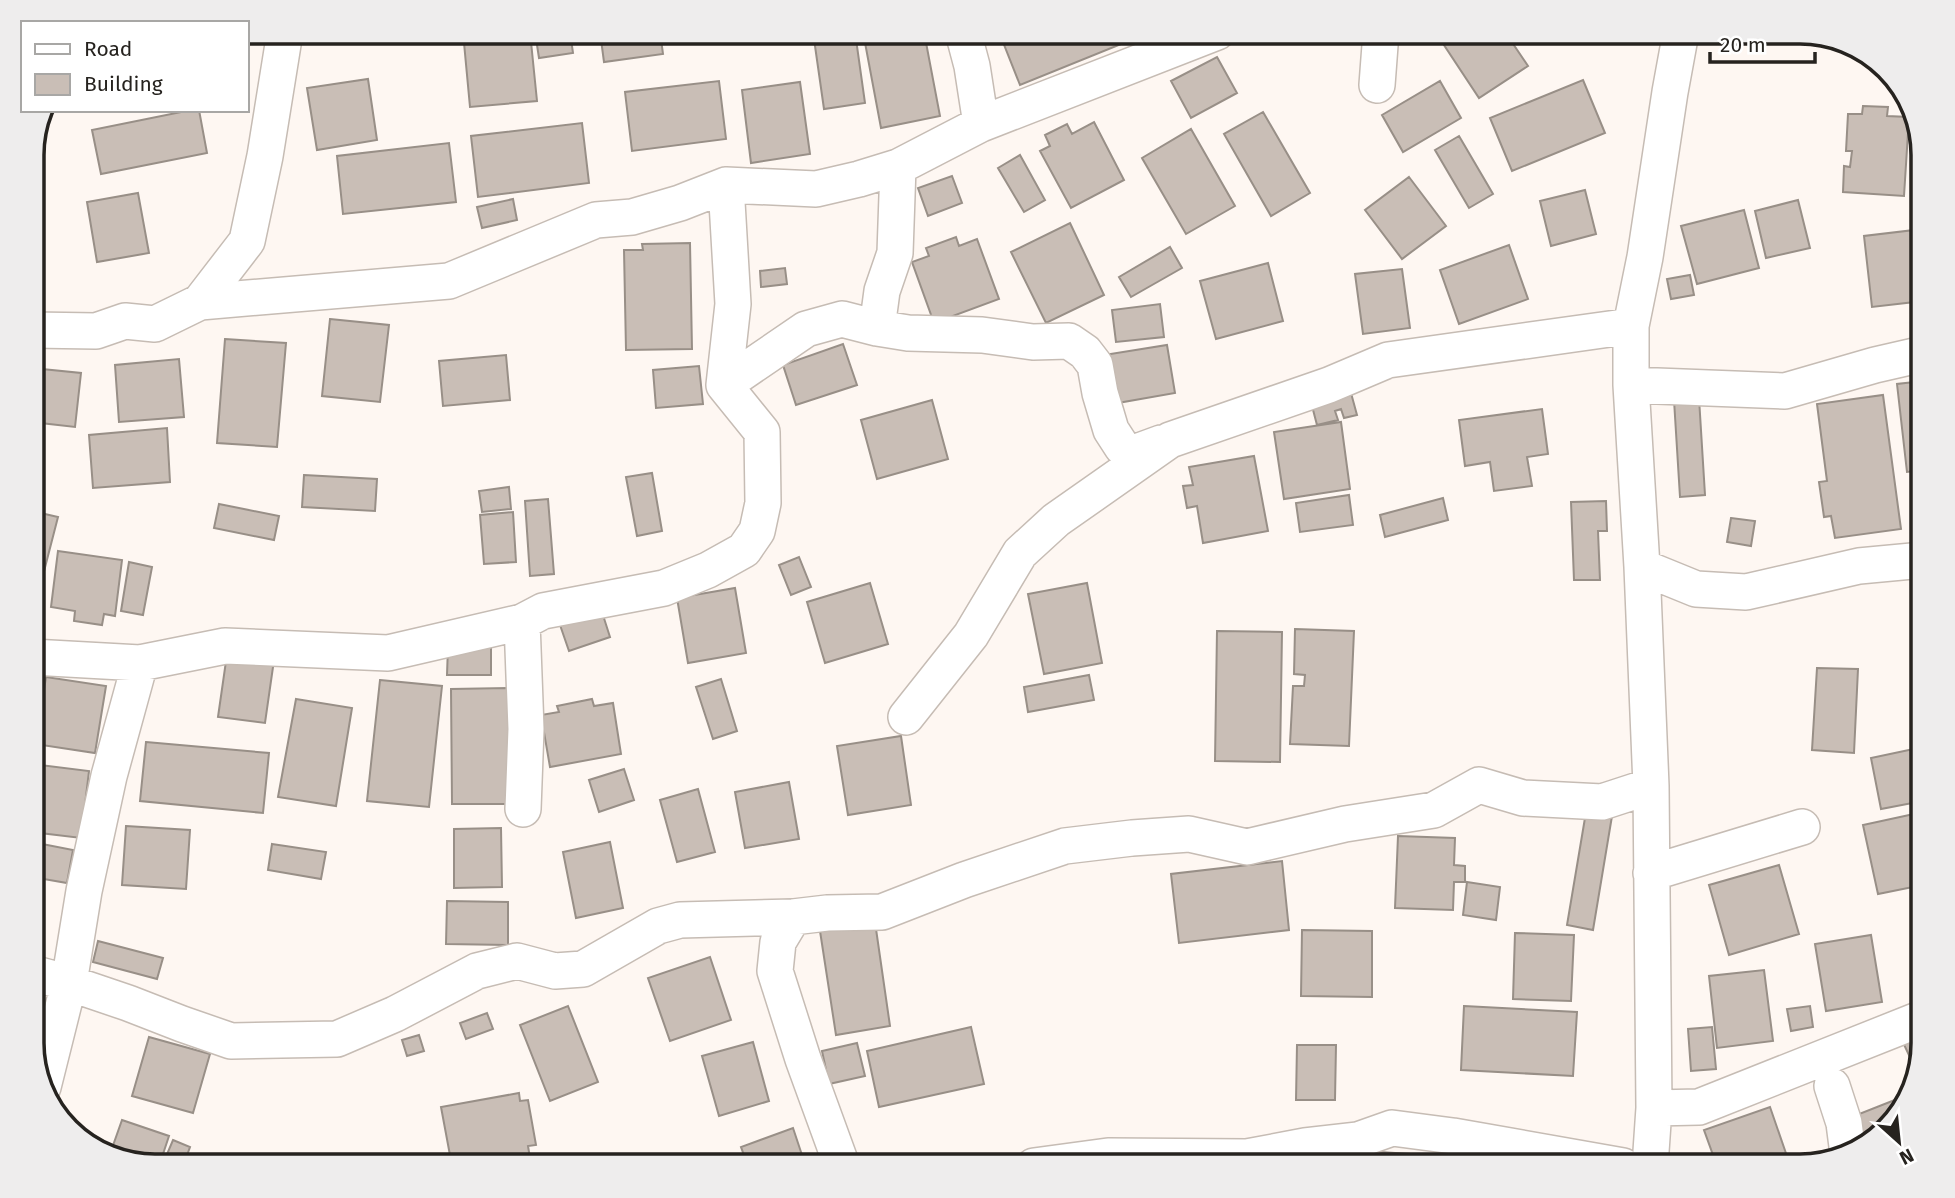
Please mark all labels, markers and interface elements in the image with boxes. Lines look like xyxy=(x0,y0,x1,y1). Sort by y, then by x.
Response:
legend xyxy=(21,21,248,112)
scale bar xyxy=(1710,21,1815,65)
text: 20 m xyxy=(1720,32,1766,58)
text: Road xyxy=(84,36,132,62)
text: Building xyxy=(84,71,163,97)
north arrow xyxy=(1864,1107,1934,1177)
text: N xyxy=(1896,1144,1917,1170)

